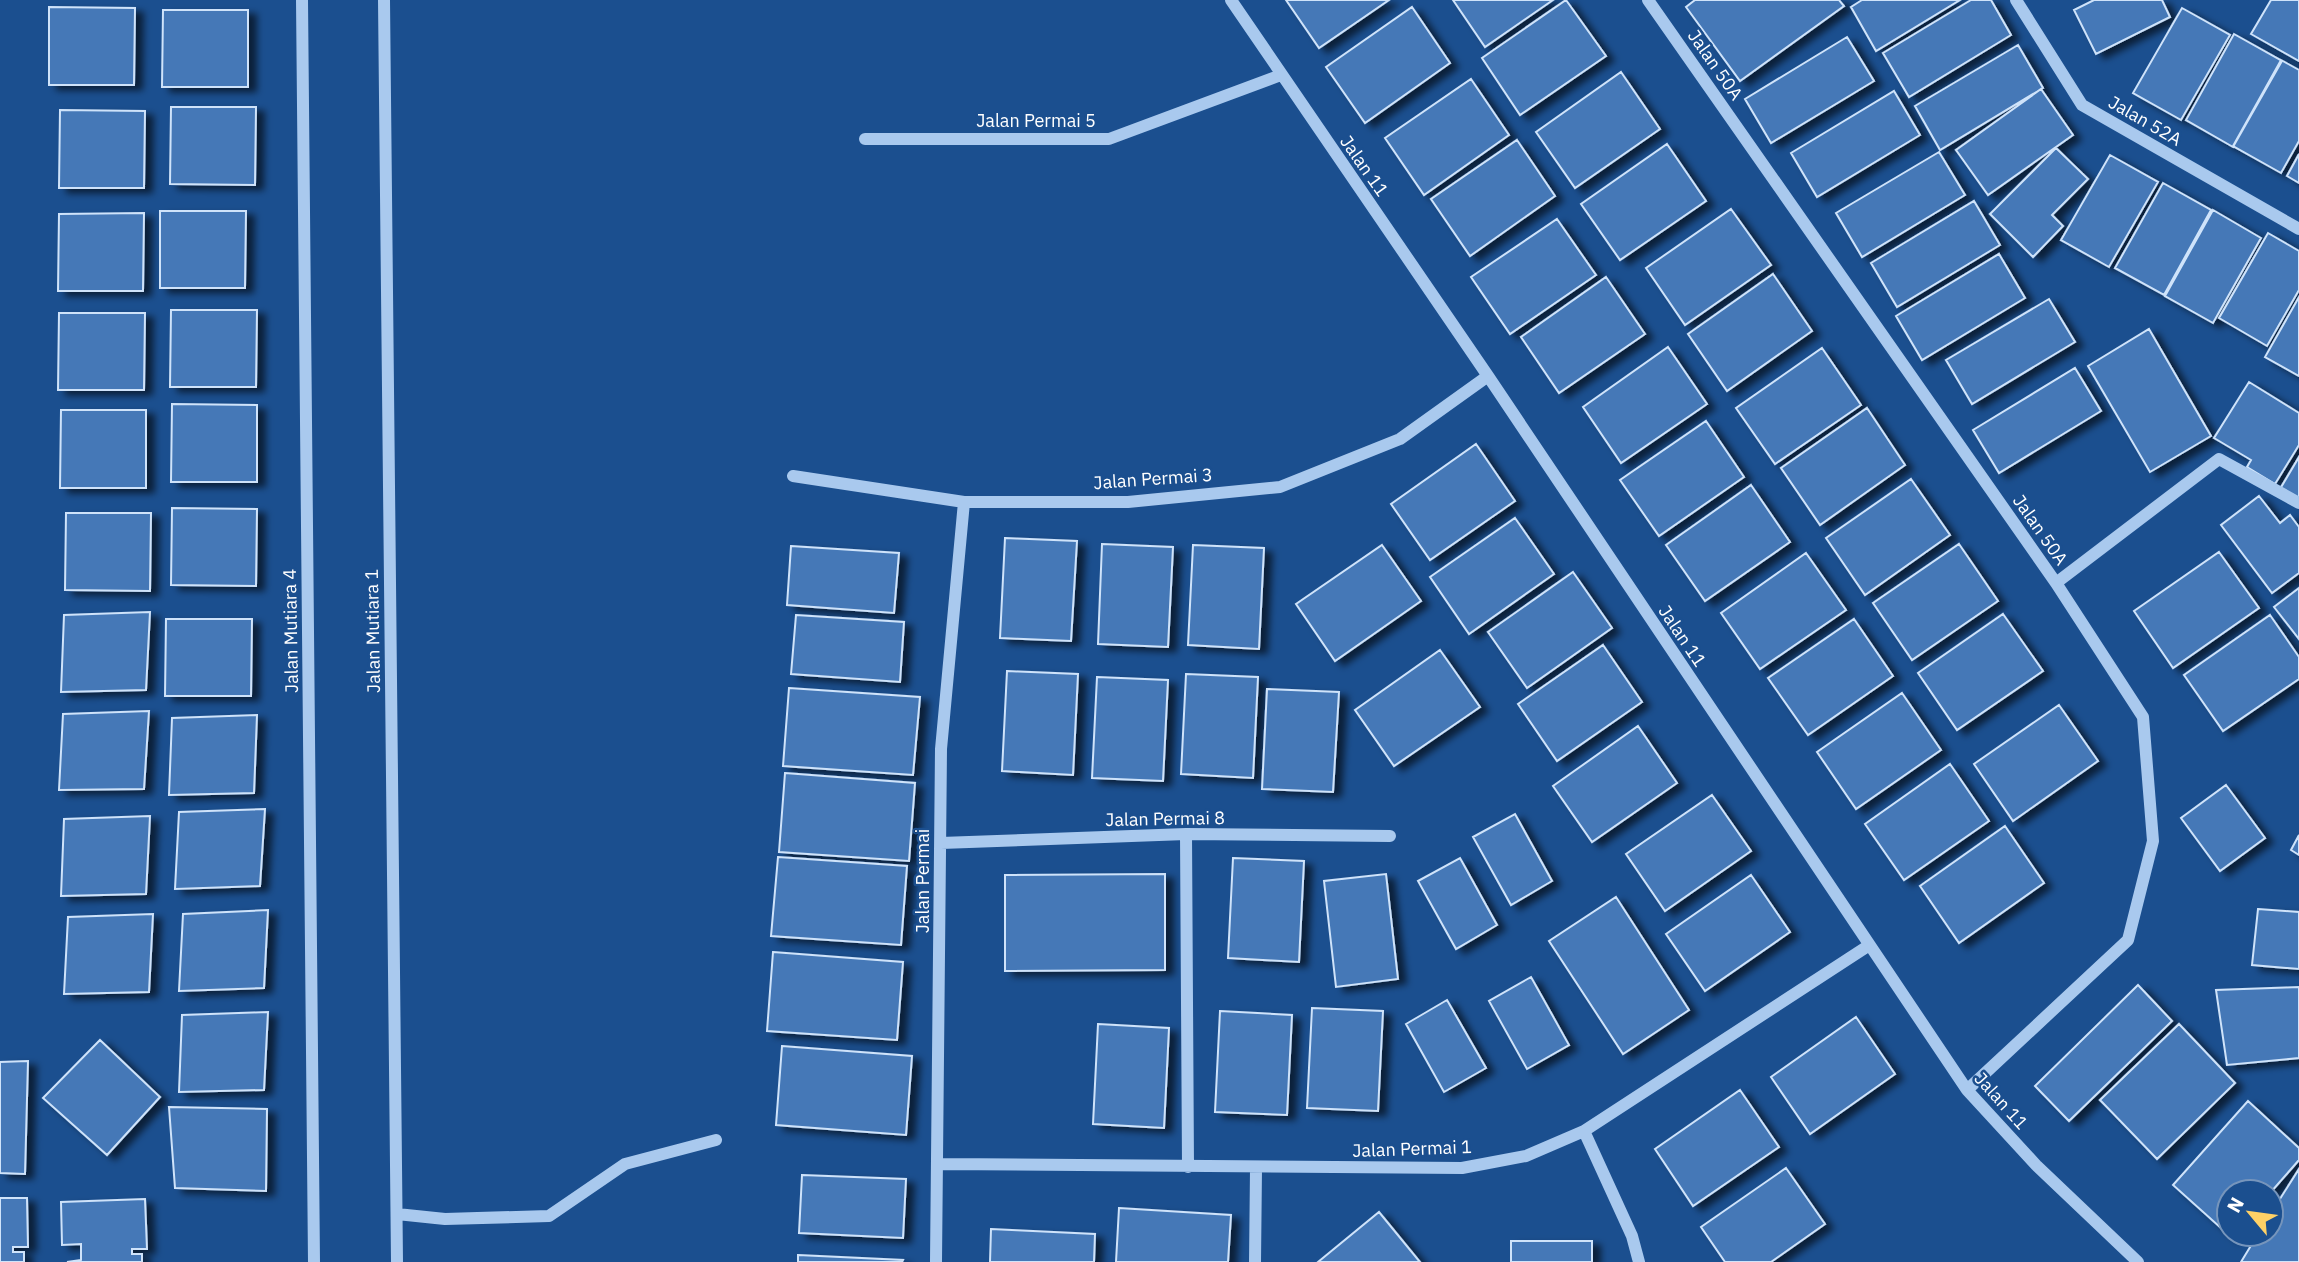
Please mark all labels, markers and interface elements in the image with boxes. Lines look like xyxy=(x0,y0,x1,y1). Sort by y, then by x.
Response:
street label: Jalan 50A xyxy=(1683,25,1748,105)
street label: Jalan 52A xyxy=(2104,90,2186,151)
street label: Jalan Permai 5 xyxy=(976,109,1096,132)
street label: Jalan 11 xyxy=(1335,131,1394,201)
street label: Jalan Permai 3 xyxy=(1092,463,1213,494)
street label: Jalan 50A xyxy=(2008,490,2073,570)
street label: Jalan Mutiara 4 xyxy=(278,569,303,693)
street label: Jalan Mutiara 1 xyxy=(360,569,385,693)
street label: Jalan 11 xyxy=(1653,601,1711,671)
street label: Jalan Permai 8 xyxy=(1105,806,1225,831)
street label: Jalan Permai xyxy=(911,829,934,933)
street label: Jalan 11 xyxy=(1970,1067,2033,1134)
street label: Jalan Permai 1 xyxy=(1352,1135,1472,1162)
north arrow xyxy=(2215,1178,2285,1248)
text: N xyxy=(2221,1193,2249,1217)

